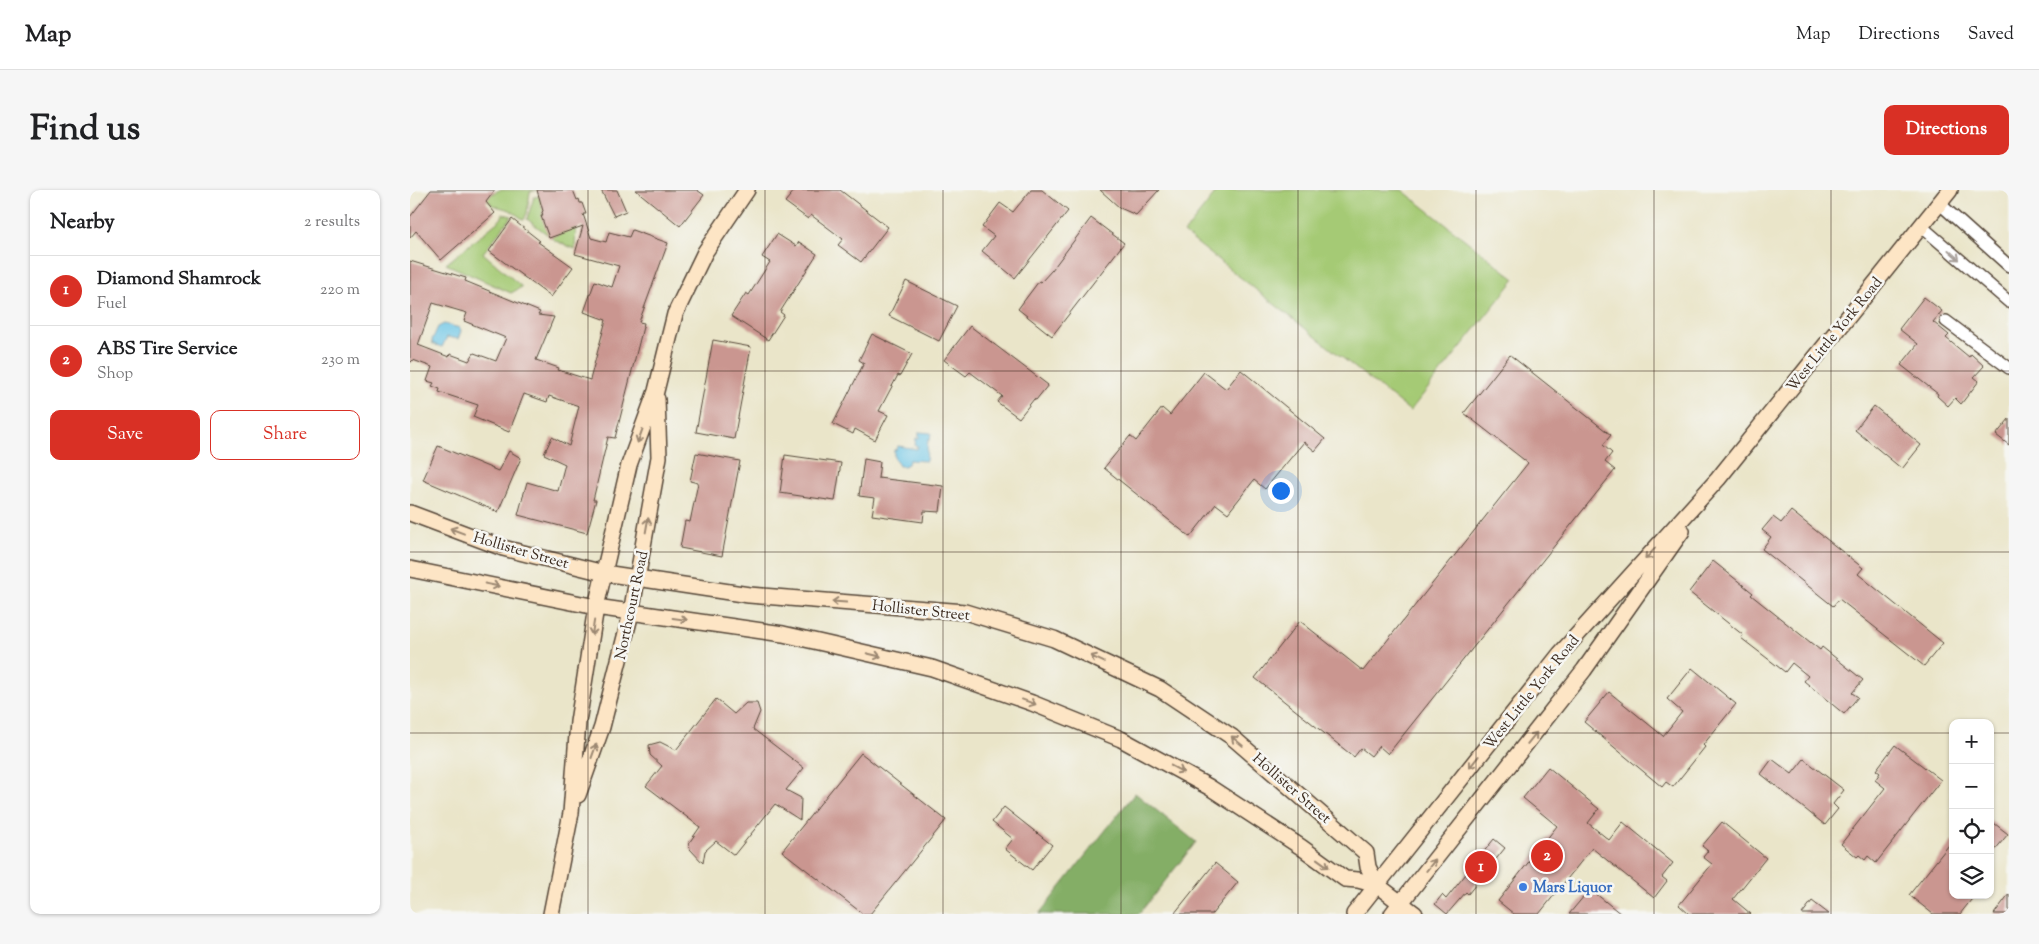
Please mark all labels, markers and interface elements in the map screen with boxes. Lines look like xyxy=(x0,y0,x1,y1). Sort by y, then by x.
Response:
text: Map xyxy=(25,18,71,52)
text: Map xyxy=(1796,22,1831,48)
text: Directions xyxy=(1859,22,1940,48)
text: Saved xyxy=(1968,22,2014,48)
text: Find us xyxy=(30,105,140,156)
button: Directions xyxy=(1884,105,2009,155)
text: Nearby xyxy=(50,208,115,238)
text: 2 results xyxy=(304,211,360,234)
one-way arrow xyxy=(1948,250,1961,261)
text: Diamond Shamrock xyxy=(97,266,261,293)
street label: West Little York Road xyxy=(1782,273,1888,397)
text: 1 xyxy=(63,279,69,302)
text: 220 m xyxy=(320,279,360,302)
text: Fuel xyxy=(97,293,127,316)
text: ABS Tire Service xyxy=(97,336,238,363)
text: 2 xyxy=(62,349,70,372)
text: 230 m xyxy=(321,349,360,372)
text: Shop xyxy=(97,363,133,386)
button: Save xyxy=(50,410,200,460)
button: Share xyxy=(210,410,360,460)
one-way arrow xyxy=(635,428,644,444)
your location xyxy=(1268,478,1294,504)
one-way arrow xyxy=(643,517,653,533)
one-way arrow xyxy=(450,526,465,535)
street label: Hollister Street xyxy=(470,528,571,575)
street label: Northcourt Road xyxy=(611,548,654,662)
one-way arrow xyxy=(1645,548,1656,561)
one-way arrow xyxy=(484,581,500,590)
street label: Hollister Street xyxy=(871,596,971,627)
one-way arrow xyxy=(831,598,847,607)
one-way arrow xyxy=(671,615,687,625)
one-way arrow xyxy=(588,620,598,636)
street label: West Little York Road xyxy=(1479,631,1585,755)
one-way arrow xyxy=(865,651,881,660)
one-way arrow xyxy=(1090,654,1105,663)
one-way arrow xyxy=(1021,698,1036,707)
map controls xyxy=(1949,719,1994,899)
button: + xyxy=(1949,719,1994,764)
one-way arrow xyxy=(1527,732,1538,745)
one-way arrow xyxy=(1231,736,1244,747)
one-way arrow xyxy=(590,743,599,759)
street label: Hollister Street xyxy=(1247,749,1335,829)
one-way arrow xyxy=(1469,756,1480,769)
one-way arrow xyxy=(1169,764,1184,774)
button: − xyxy=(1949,764,1994,809)
button: locate xyxy=(1949,809,1994,854)
pin: 2 xyxy=(1531,837,1563,875)
pin: 1 xyxy=(1465,848,1497,886)
button: layers xyxy=(1949,854,1994,899)
one-way arrow xyxy=(1316,858,1330,868)
one-way arrow xyxy=(1426,858,1436,872)
place label: Mars Liquor xyxy=(1533,878,1613,899)
marker: Mars Liquor xyxy=(1517,881,1529,893)

